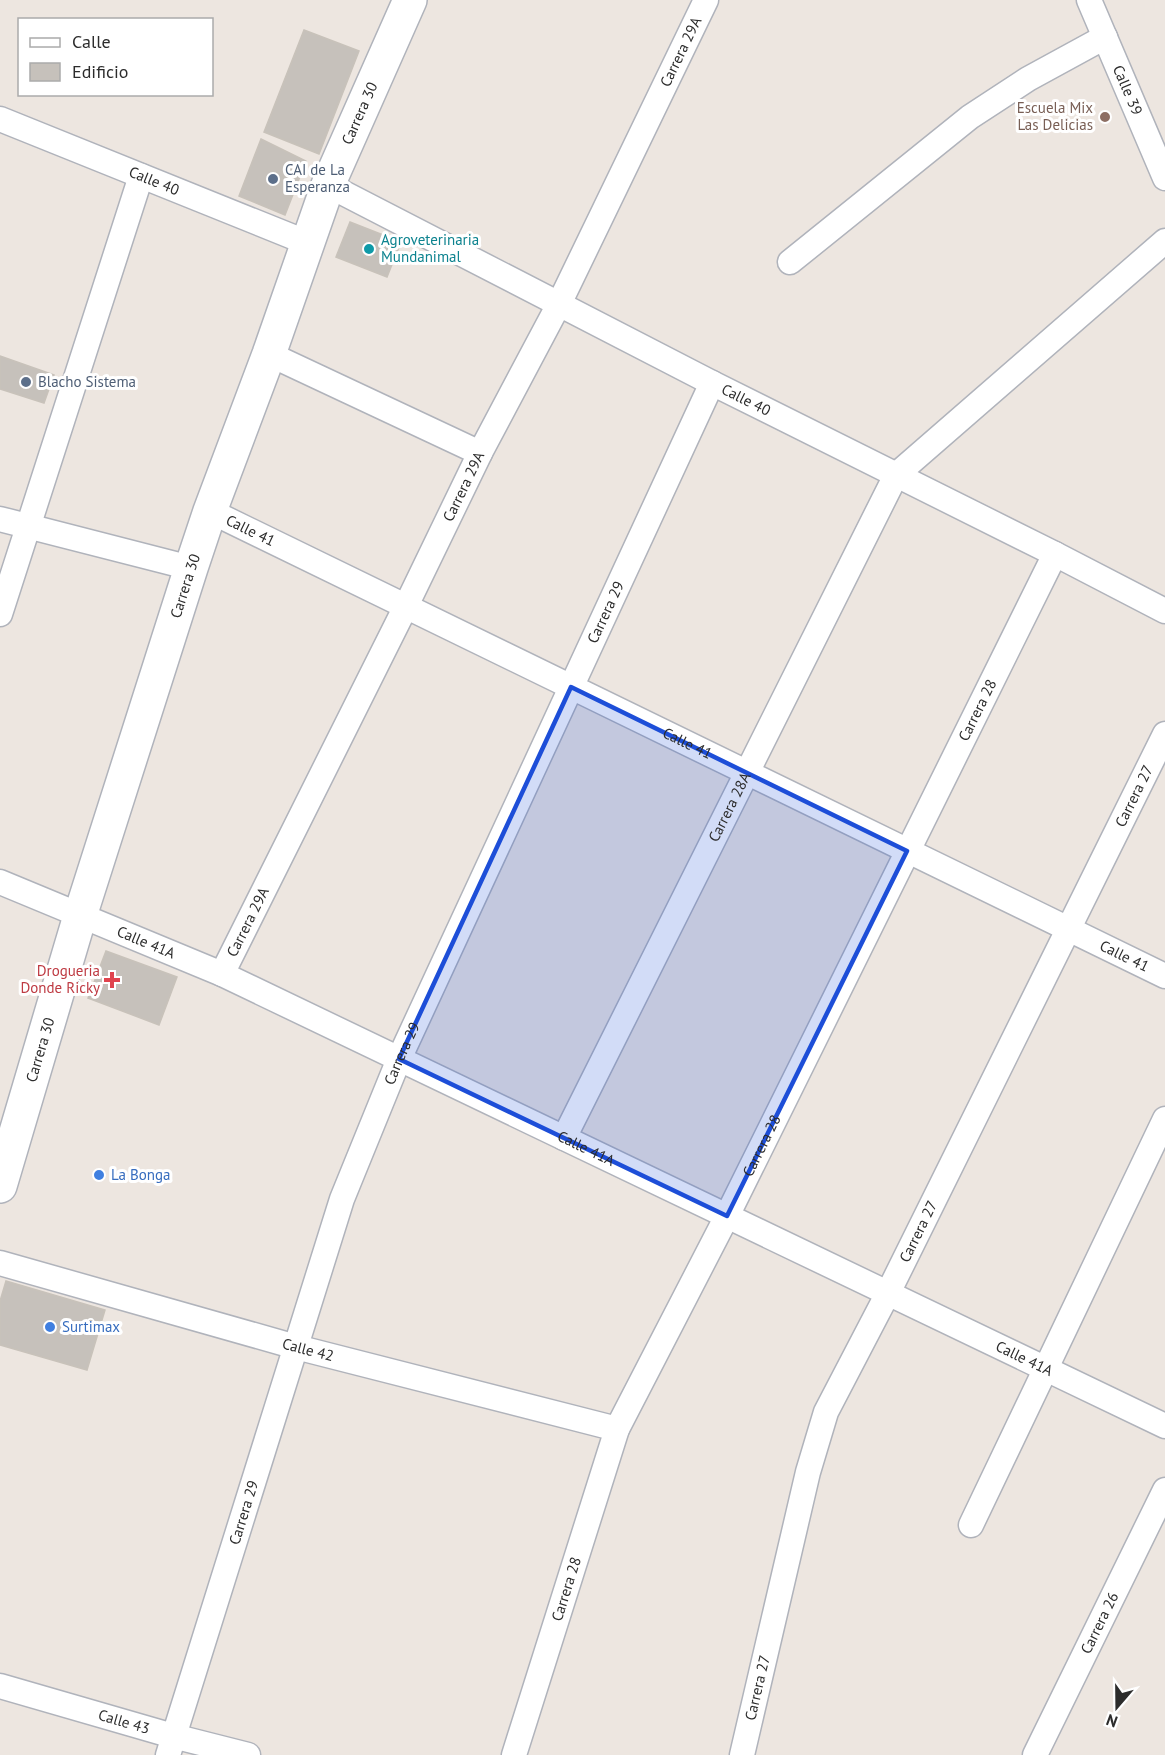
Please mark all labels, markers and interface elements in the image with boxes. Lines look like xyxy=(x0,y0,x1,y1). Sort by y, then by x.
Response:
street label: Carrera 29A xyxy=(655,13,705,90)
legend xyxy=(18,18,213,96)
text: Calle xyxy=(72,30,111,53)
text: Edificio xyxy=(72,60,128,83)
street label: Calle 39 xyxy=(1109,62,1147,118)
street label: Carrera 30 xyxy=(337,79,381,147)
place label: Escuela Mix Las Delicias xyxy=(1017,98,1093,134)
marker: Escuela Mix Las Delicias xyxy=(1098,110,1112,124)
place label: CAI de La Esperanza xyxy=(285,160,350,196)
street label: Calle 40 xyxy=(126,162,182,199)
marker: CAI de La Esperanza xyxy=(266,172,280,186)
place label: Agroveterinaria Mundanimal xyxy=(381,230,479,266)
marker: Agroveterinaria Mundanimal xyxy=(362,242,376,256)
place label: Blacho Sistema xyxy=(38,372,136,391)
marker: Blacho Sistema xyxy=(19,375,33,389)
street label: Calle 40 xyxy=(718,379,774,420)
street label: Carrera 29A xyxy=(438,448,488,524)
street label: Calle 41 xyxy=(223,510,278,550)
street label: Carrera 30 xyxy=(166,551,204,620)
street label: Carrera 29 xyxy=(583,578,628,646)
street label: Carrera 28 xyxy=(954,676,1000,744)
street label: Calle 41 xyxy=(660,723,715,763)
street label: Carrera 27 xyxy=(1110,762,1157,830)
street label: Carrera 28A xyxy=(704,769,755,845)
street label: Carrera 29A xyxy=(222,884,273,960)
street label: Calle 41A xyxy=(114,922,178,963)
street label: Calle 41 xyxy=(1097,936,1152,976)
place label: Drogueria Donde Ricky xyxy=(20,961,100,997)
marker: Drogueria Donde Ricky xyxy=(105,973,119,987)
street label: Carrera 30 xyxy=(21,1015,58,1084)
street label: Carrera 29 xyxy=(380,1019,424,1087)
street label: Carrera 28 xyxy=(738,1111,785,1180)
street label: Calle 41A xyxy=(554,1126,618,1170)
place label: La Bonga xyxy=(111,1165,170,1184)
marker: La Bonga xyxy=(92,1168,106,1182)
street label: Carrera 27 xyxy=(895,1197,941,1265)
place label: Surtimax xyxy=(62,1317,120,1336)
marker: Surtimax xyxy=(43,1320,57,1334)
street label: Calle 42 xyxy=(280,1334,336,1365)
street label: Calle 41A xyxy=(993,1336,1056,1380)
street label: Carrera 29 xyxy=(224,1478,262,1547)
street label: Carrera 28 xyxy=(547,1554,585,1624)
street label: Carrera 26 xyxy=(1076,1589,1122,1657)
street label: Carrera 27 xyxy=(740,1653,774,1722)
north arrow xyxy=(1087,1677,1147,1737)
street label: Calle 43 xyxy=(96,1705,152,1738)
text: N xyxy=(1104,1710,1120,1732)

